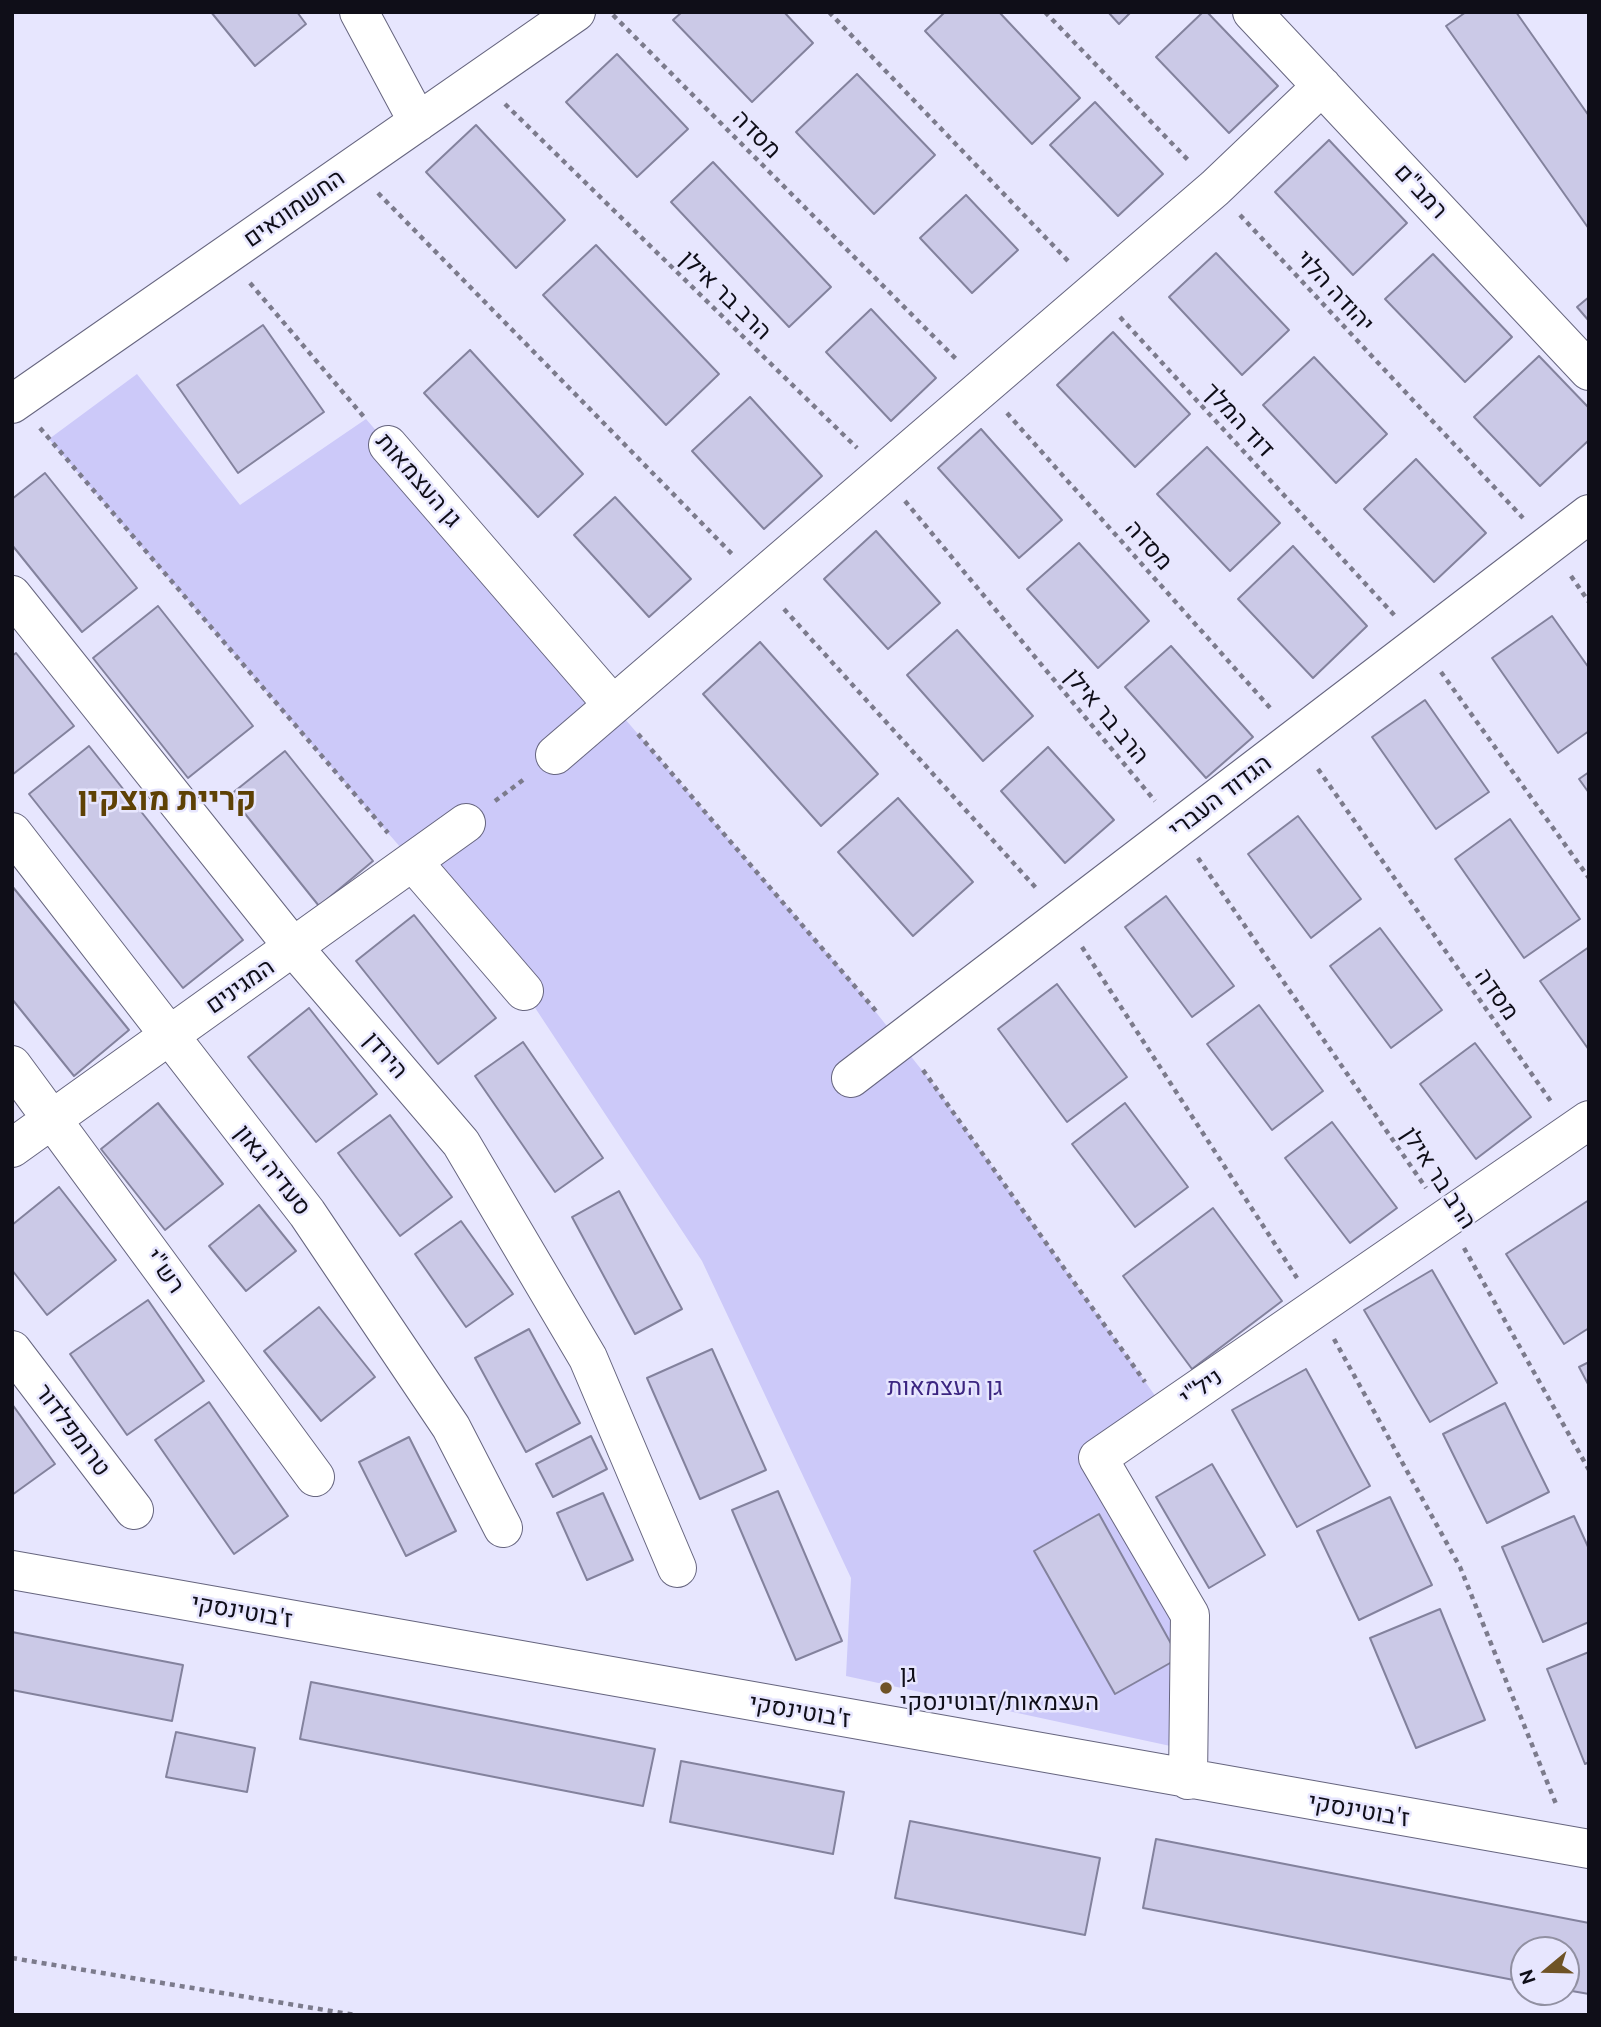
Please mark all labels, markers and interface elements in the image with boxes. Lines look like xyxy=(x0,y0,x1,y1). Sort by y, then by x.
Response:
street label: מסדה xyxy=(727,104,787,164)
street label: רמב"ם xyxy=(1388,158,1454,224)
street label: החשמונאים xyxy=(238,163,350,253)
street label: הרב בר אילן xyxy=(674,244,778,346)
street label: יהודה הלוי xyxy=(1290,244,1380,338)
street label: דוד המלך xyxy=(1197,377,1281,463)
street label: גן העצמאות xyxy=(370,427,468,533)
street label: מסדה xyxy=(1119,514,1179,576)
street label: הרב בר אילן xyxy=(1059,662,1155,770)
street label: הגדוד העברי xyxy=(1163,748,1277,844)
district label: קריית מוצקין xyxy=(78,780,256,818)
street label: המגינים xyxy=(200,952,280,1020)
street label: מסדה xyxy=(1469,962,1525,1026)
street label: הירדן xyxy=(358,1026,414,1084)
street label: סעדיה גאון xyxy=(229,1119,317,1221)
street label: הרב בר אילן xyxy=(1395,1122,1483,1234)
street label: רש"י xyxy=(139,1243,191,1299)
street label: ניל"י xyxy=(1174,1362,1228,1412)
park label: גן העצמאות xyxy=(887,1373,1003,1401)
street label: טרומפלדור xyxy=(29,1378,117,1482)
street label: ז'בוטינסקי xyxy=(189,1588,295,1634)
place label: גן העצמאות/זבוטינסקי xyxy=(900,1660,1099,1716)
marker: גן העצמאות/זבוטינסקי xyxy=(878,1680,894,1696)
street label: ז'בוטינסקי xyxy=(747,1688,853,1734)
street label: ז'בוטינסקי xyxy=(1306,1787,1412,1833)
north arrow xyxy=(1510,1936,1580,2006)
text: N xyxy=(1514,1967,1540,1987)

